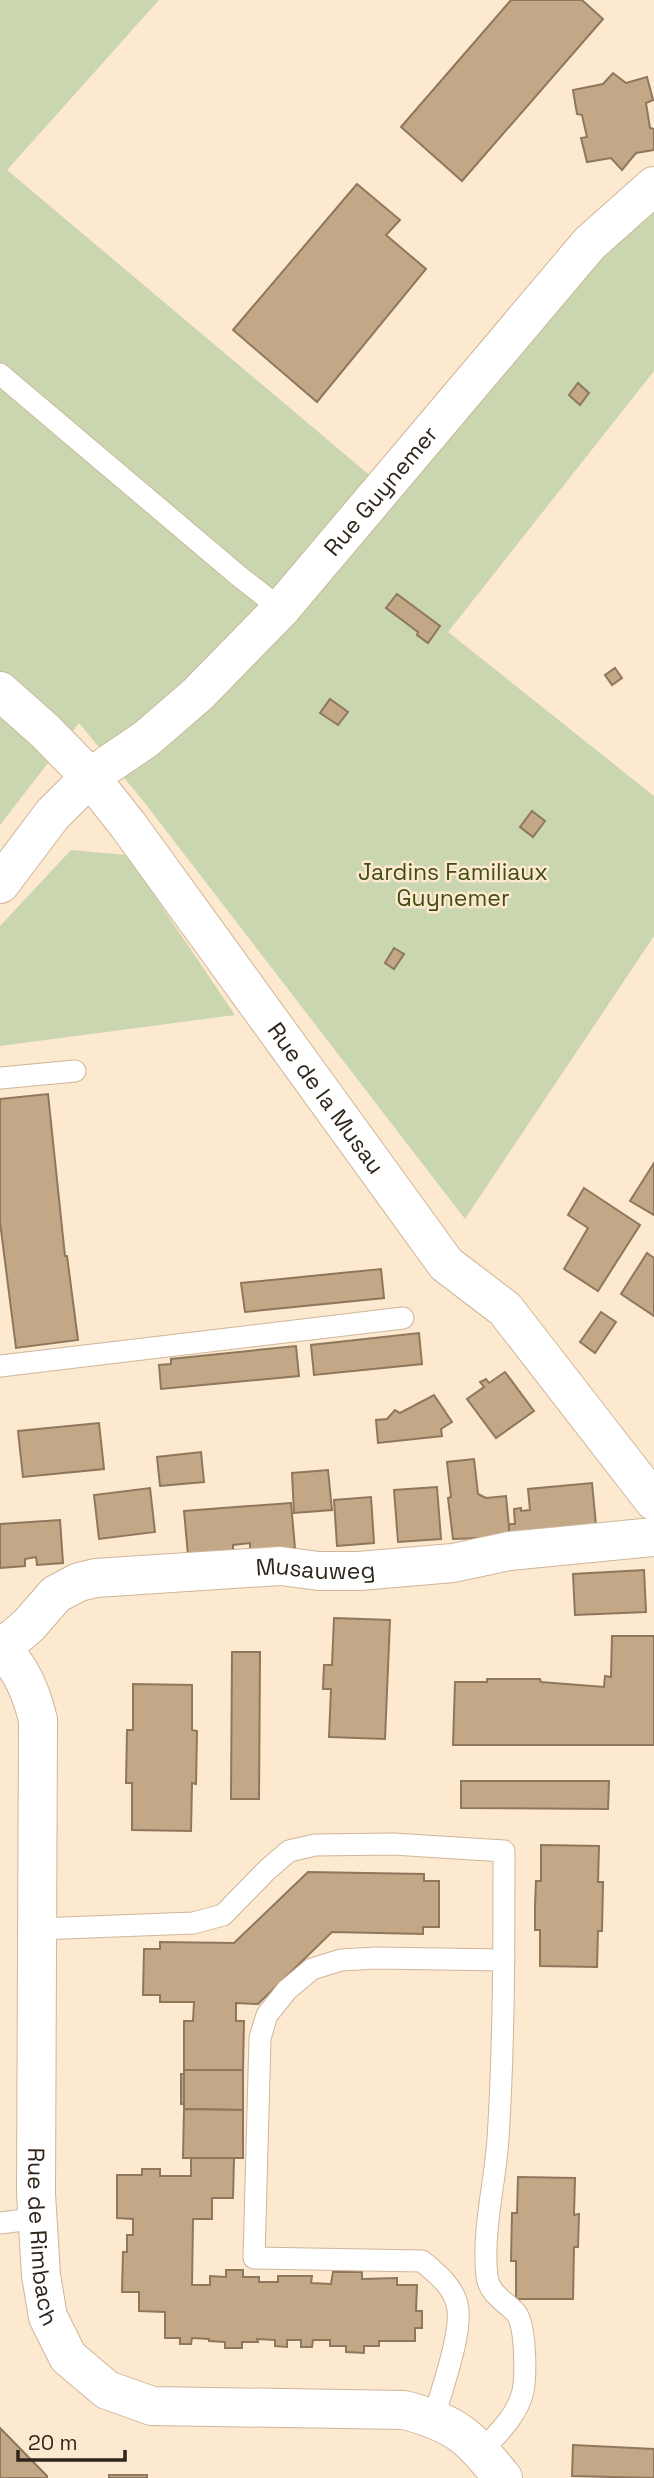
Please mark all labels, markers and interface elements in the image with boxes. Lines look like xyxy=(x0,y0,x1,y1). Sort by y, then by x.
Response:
street label: Rue Guynemer xyxy=(317,420,444,562)
park label: Jardins Familiaux Guynemer xyxy=(358,857,548,913)
street label: Rue de la Musau xyxy=(261,1016,391,1180)
street label: Musauweg xyxy=(255,1551,376,1586)
street label: Rue de Rimbach xyxy=(21,2147,65,2331)
scale bar xyxy=(18,2418,124,2462)
text: 20 m xyxy=(28,2429,78,2456)

